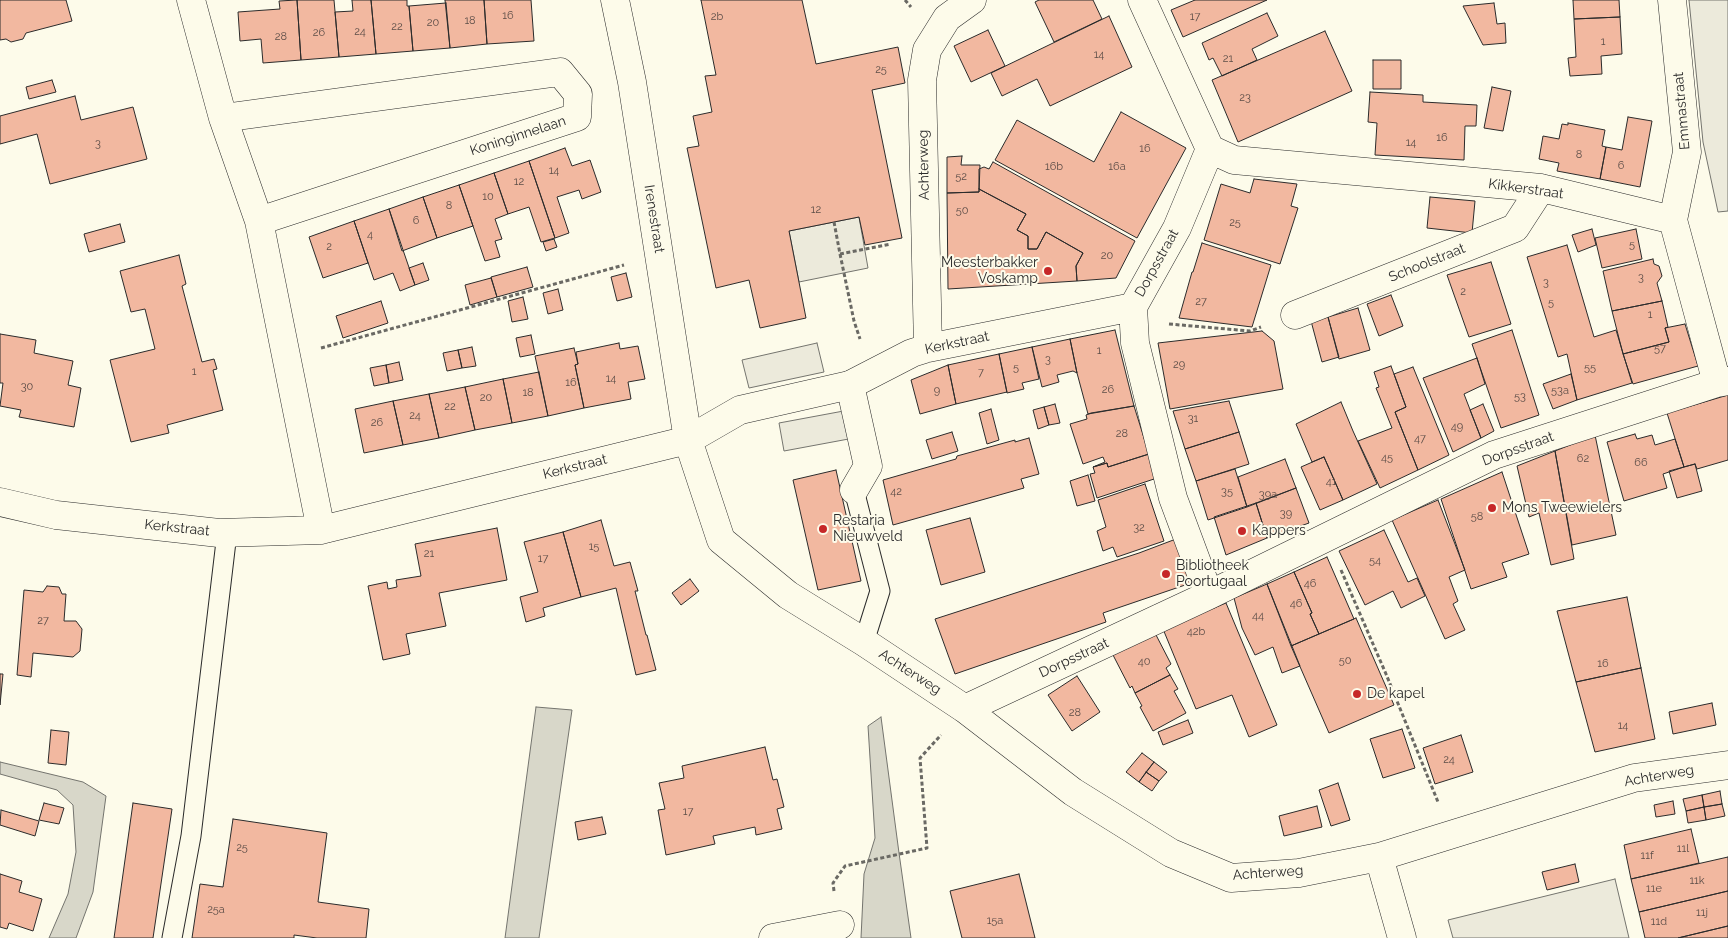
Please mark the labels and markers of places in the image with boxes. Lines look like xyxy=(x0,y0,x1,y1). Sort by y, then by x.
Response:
place label: Meesterbakker Voskamp xyxy=(941,255,1038,288)
marker: Meesterbakker Voskamp xyxy=(1042,265,1054,277)
place label: Mons Tweewielers xyxy=(1502,500,1622,516)
marker: Mons Tweewielers xyxy=(1486,502,1498,514)
place label: Restaria Nieuwveld xyxy=(833,513,903,546)
marker: Restaria Nieuwveld xyxy=(817,523,829,535)
place label: Kappers xyxy=(1252,523,1306,539)
marker: Kappers xyxy=(1236,525,1248,537)
place label: Bibliotheek Poortugaal xyxy=(1176,558,1249,590)
marker: Bibliotheek Poortugaal xyxy=(1160,568,1172,580)
place label: De kapel xyxy=(1367,686,1424,702)
marker: De kapel xyxy=(1351,688,1363,700)

